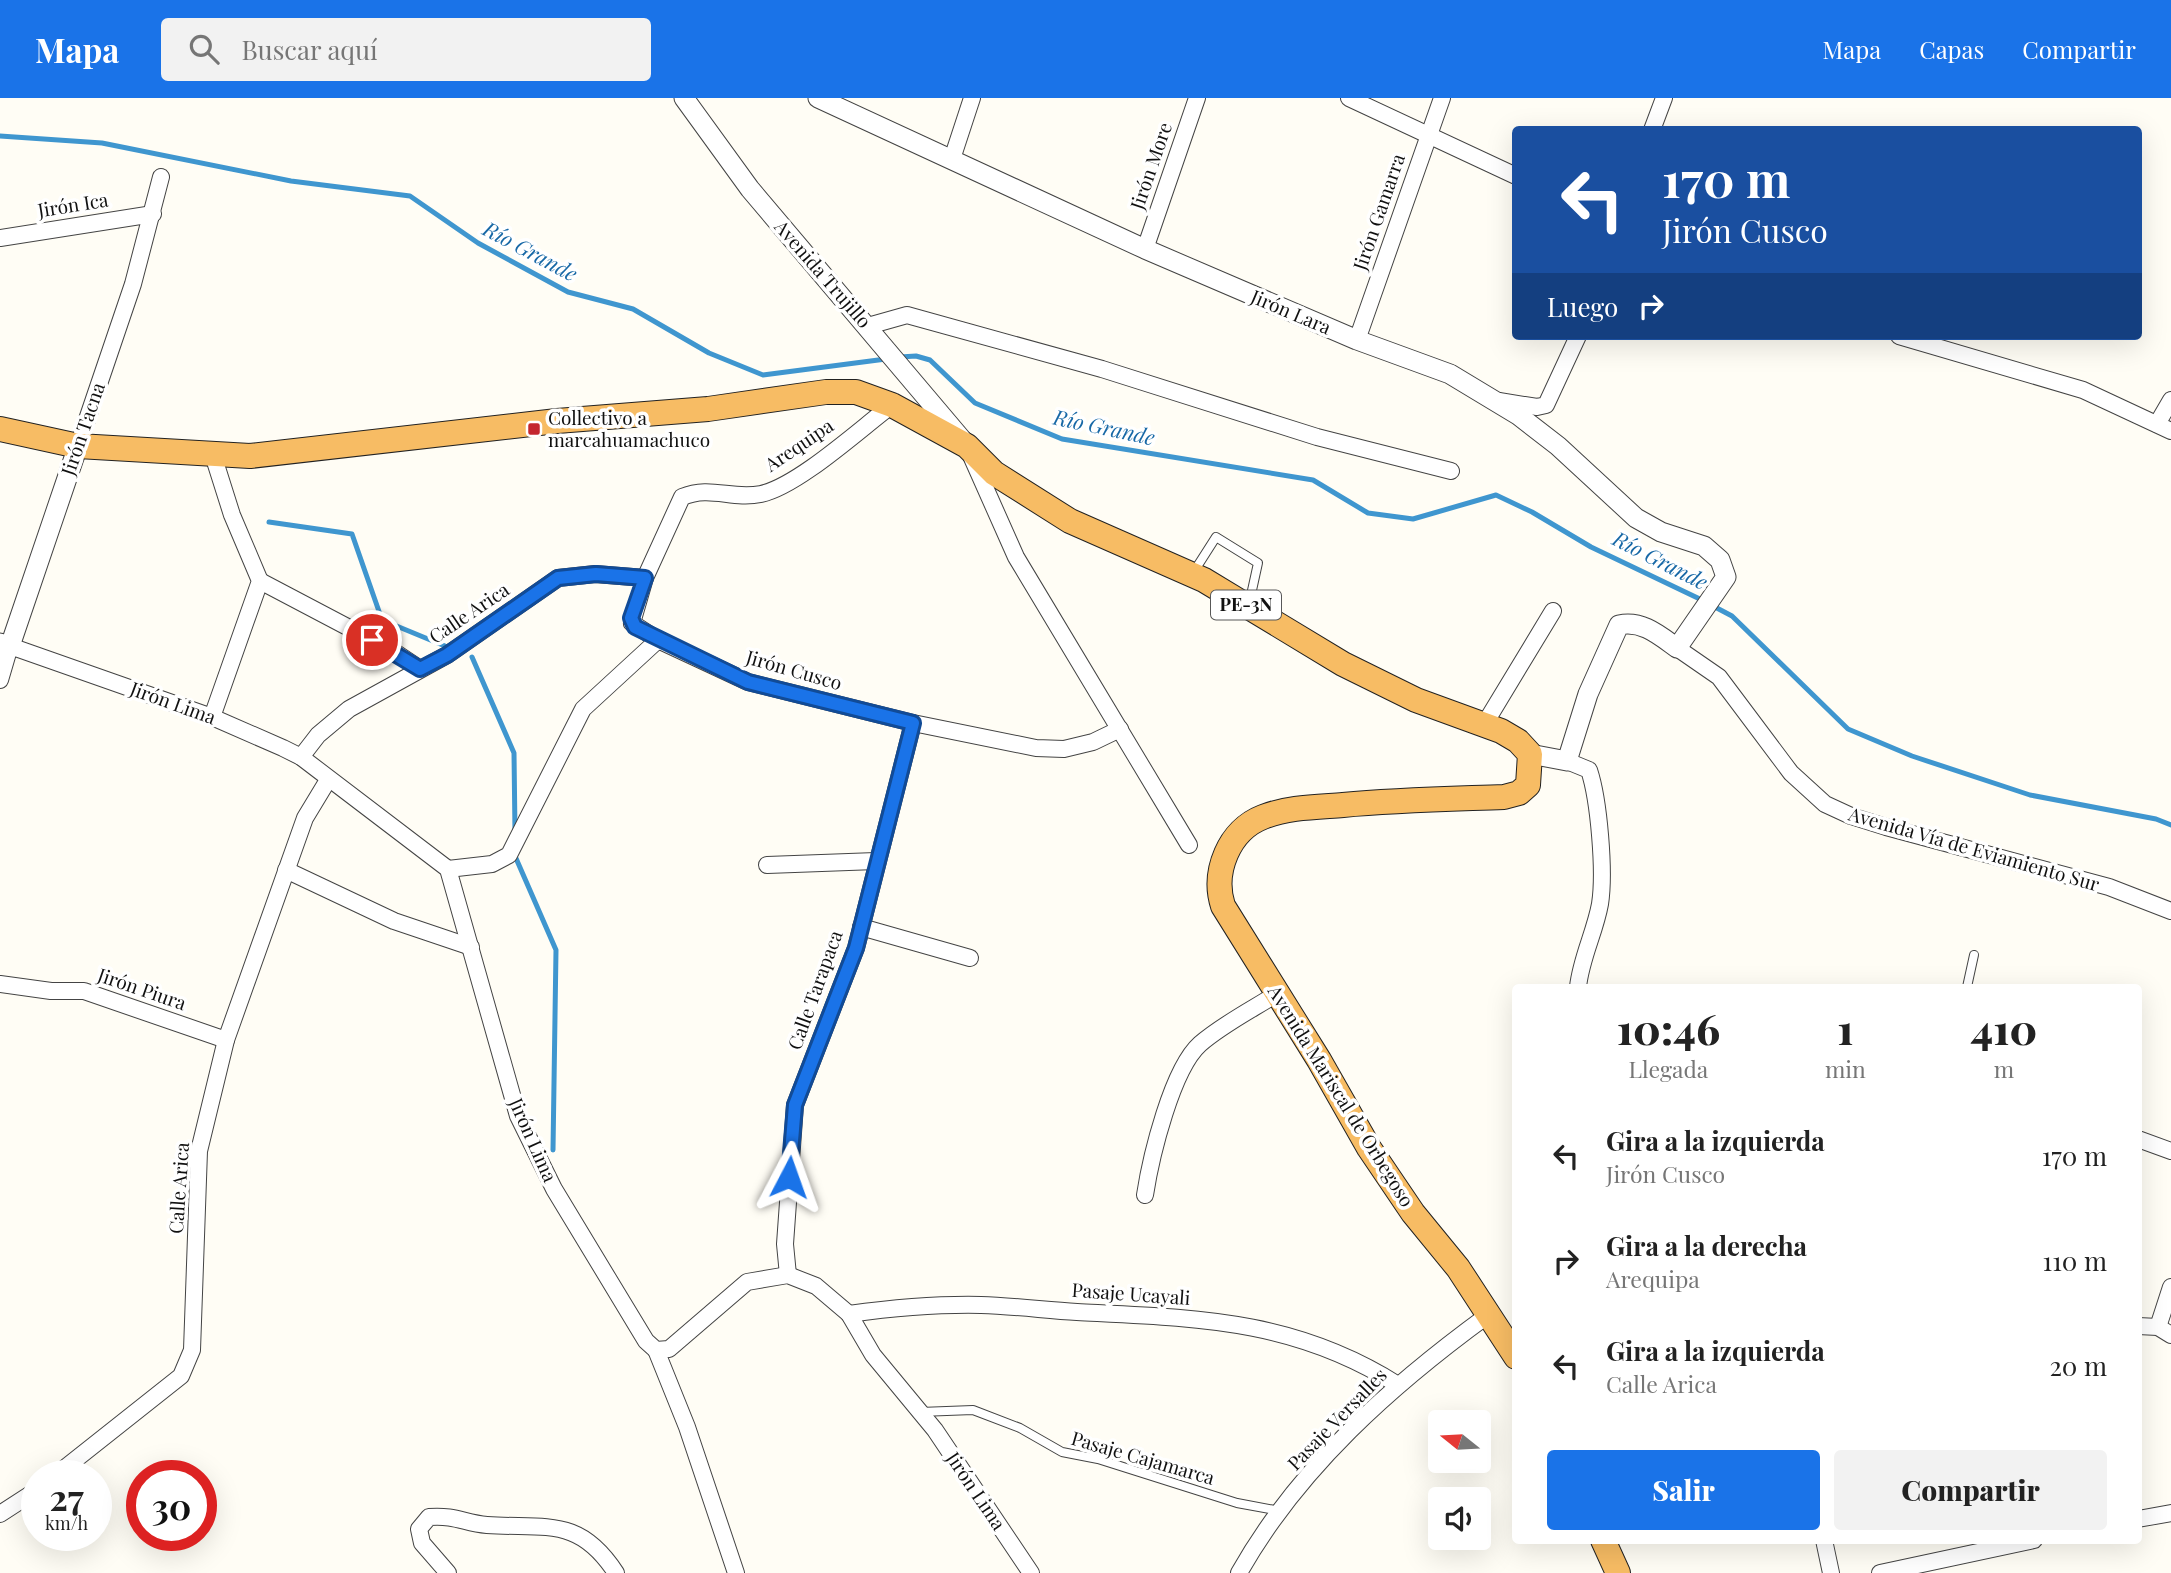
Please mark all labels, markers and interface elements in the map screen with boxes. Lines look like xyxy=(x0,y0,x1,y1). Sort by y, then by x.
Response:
search box xyxy=(161,18,651,81)
text: Mapa xyxy=(35,27,119,71)
icon: search xyxy=(185,30,223,68)
text: Buscar aquí xyxy=(241,32,378,67)
text: Mapa xyxy=(1823,33,1881,65)
text: Capas xyxy=(1919,33,1984,65)
text: Compartir xyxy=(2022,33,2136,65)
street label: Jirón More xyxy=(1123,119,1177,214)
text: 170 m xyxy=(1662,145,1790,210)
street label: Jirón Gamarra xyxy=(1346,149,1410,274)
icon: left xyxy=(1547,154,1638,245)
street label: Jirón Ica xyxy=(35,186,110,223)
text: Jirón Cusco xyxy=(1662,208,1828,251)
water label: Río Grande xyxy=(478,213,583,287)
street label: Avenida Trujillo xyxy=(769,213,878,333)
street label: Jirón Lara xyxy=(1246,282,1336,340)
icon: right xyxy=(1632,287,1670,325)
text: Luego xyxy=(1547,289,1618,324)
street label: Jirón Tacna xyxy=(54,378,110,480)
water label: Río Grande xyxy=(1050,401,1158,450)
place label: Collectivo a marcahuamachuco xyxy=(548,404,710,452)
street label: Arequipa xyxy=(758,411,838,477)
marker: Collectivo a marcahuamachuco xyxy=(526,421,542,437)
water label: Río Grande xyxy=(1608,523,1713,595)
street label: Calle Arica xyxy=(423,575,514,649)
road number: PE-3N xyxy=(1211,590,1281,620)
pin xyxy=(342,610,402,670)
icon: arrive xyxy=(353,621,391,659)
street label: Jirón Cusco xyxy=(742,643,845,695)
street label: Jirón Lima xyxy=(126,674,220,730)
street label: Avenida Vía de Eviamiento Sur xyxy=(1845,799,2103,896)
street label: Calle Tarapaca xyxy=(780,926,848,1053)
street label: Jirón Piura xyxy=(94,960,190,1015)
street label: Avenida Mariscal de Orbegoso xyxy=(1262,979,1421,1211)
text: 10:46 xyxy=(1617,1000,1720,1056)
text: 1 xyxy=(1837,1000,1854,1056)
text: 410 xyxy=(1971,1000,2037,1056)
text: Llegada xyxy=(1629,1053,1708,1084)
text: min xyxy=(1825,1053,1866,1084)
text: m xyxy=(1994,1053,2014,1084)
street label: Jirón Lima xyxy=(503,1093,564,1186)
text: Gira a la izquierda xyxy=(1606,1123,1825,1158)
icon: left xyxy=(1547,1137,1585,1175)
text: 170 m xyxy=(2042,1138,2107,1173)
position arrow xyxy=(752,1140,826,1214)
street label: Calle Arica xyxy=(162,1141,194,1235)
text: Jirón Cusco xyxy=(1606,1158,1725,1189)
text: Gira a la derecha xyxy=(1606,1228,1807,1263)
icon: right xyxy=(1547,1242,1585,1280)
text: 110 m xyxy=(2043,1243,2107,1278)
text: Arequipa xyxy=(1606,1263,1700,1294)
street label: Pasaje Ucayali xyxy=(1071,1276,1192,1310)
text: Gira a la izquierda xyxy=(1606,1333,1825,1368)
icon: left xyxy=(1547,1347,1585,1385)
text: 20 m xyxy=(2049,1348,2107,1383)
street label: Pasaje Versalles xyxy=(1281,1362,1392,1475)
text: Calle Arica xyxy=(1606,1368,1717,1399)
north arrow xyxy=(1428,1410,1491,1474)
map controls xyxy=(1428,1410,1491,1550)
street label: Pasaje Cajamarca xyxy=(1069,1424,1219,1490)
street label: Jirón Lima xyxy=(941,1445,1013,1535)
button: Salir xyxy=(1547,1450,1820,1530)
button: Compartir xyxy=(1834,1450,2107,1530)
speed limit sign: 30 xyxy=(126,1460,217,1551)
text: 27 xyxy=(49,1473,84,1520)
button: sound xyxy=(1428,1487,1491,1550)
text: km/h xyxy=(45,1511,88,1535)

